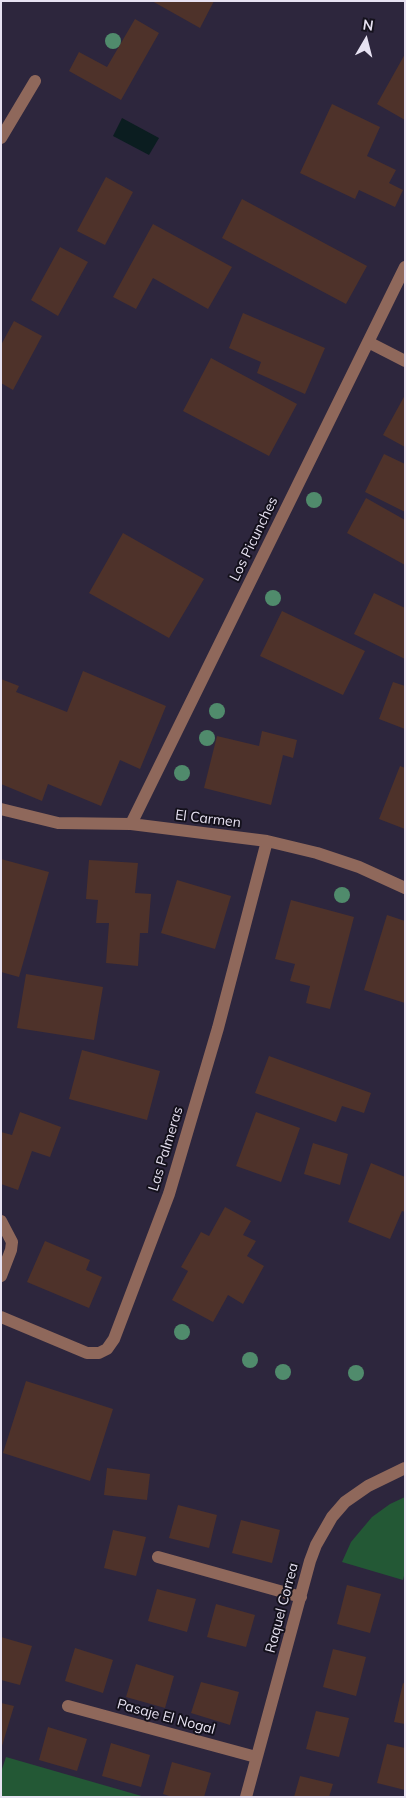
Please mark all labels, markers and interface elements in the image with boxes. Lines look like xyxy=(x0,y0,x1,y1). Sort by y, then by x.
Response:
north arrow xyxy=(341,15,391,65)
text: N xyxy=(362,15,375,35)
street label: Los Picunches xyxy=(226,494,282,584)
street label: El Carmen xyxy=(174,807,242,831)
street label: Las Palmeras xyxy=(145,1105,187,1193)
street label: Raquel Correa xyxy=(262,1561,302,1655)
street label: Pasaje El Nogal xyxy=(115,1696,217,1738)

